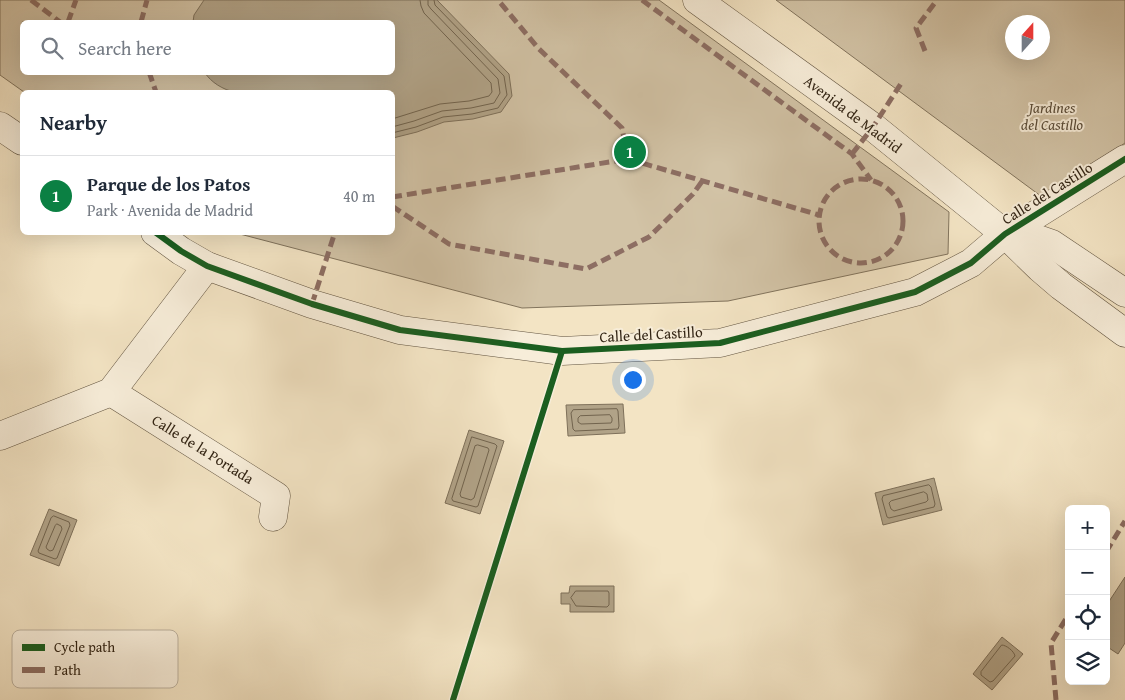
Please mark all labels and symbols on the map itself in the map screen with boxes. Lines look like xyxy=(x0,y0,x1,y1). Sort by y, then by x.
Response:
north arrow xyxy=(1005,15,1050,60)
street label: Avenida de Madrid xyxy=(800,70,906,158)
park label: Jardines del Castillo xyxy=(1021,97,1084,135)
pin: 1 xyxy=(614,133,646,171)
street label: Calle del Castillo xyxy=(998,157,1097,229)
street label: Calle del Castillo xyxy=(599,321,703,347)
your location xyxy=(620,367,646,393)
street label: Calle de la Portada xyxy=(148,409,258,489)
legend xyxy=(12,630,178,688)
text: Cycle path xyxy=(54,637,115,657)
text: Path xyxy=(54,660,81,680)

